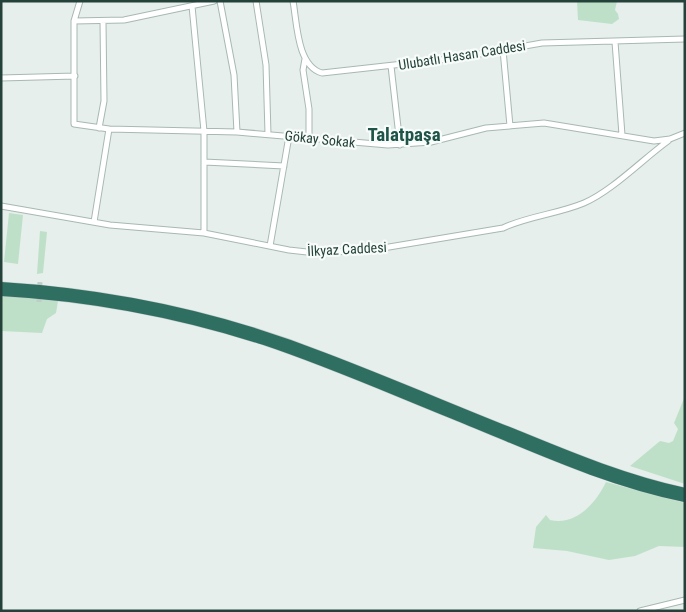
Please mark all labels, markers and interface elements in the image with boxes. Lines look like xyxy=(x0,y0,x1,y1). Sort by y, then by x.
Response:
street label: Ulubatlı Hasan Caddesi xyxy=(397,37,527,73)
district label: Talatpaşa xyxy=(367,123,441,146)
street label: Gökay Sokak xyxy=(284,127,357,151)
street label: İlkyaz Caddesi xyxy=(307,239,387,259)

